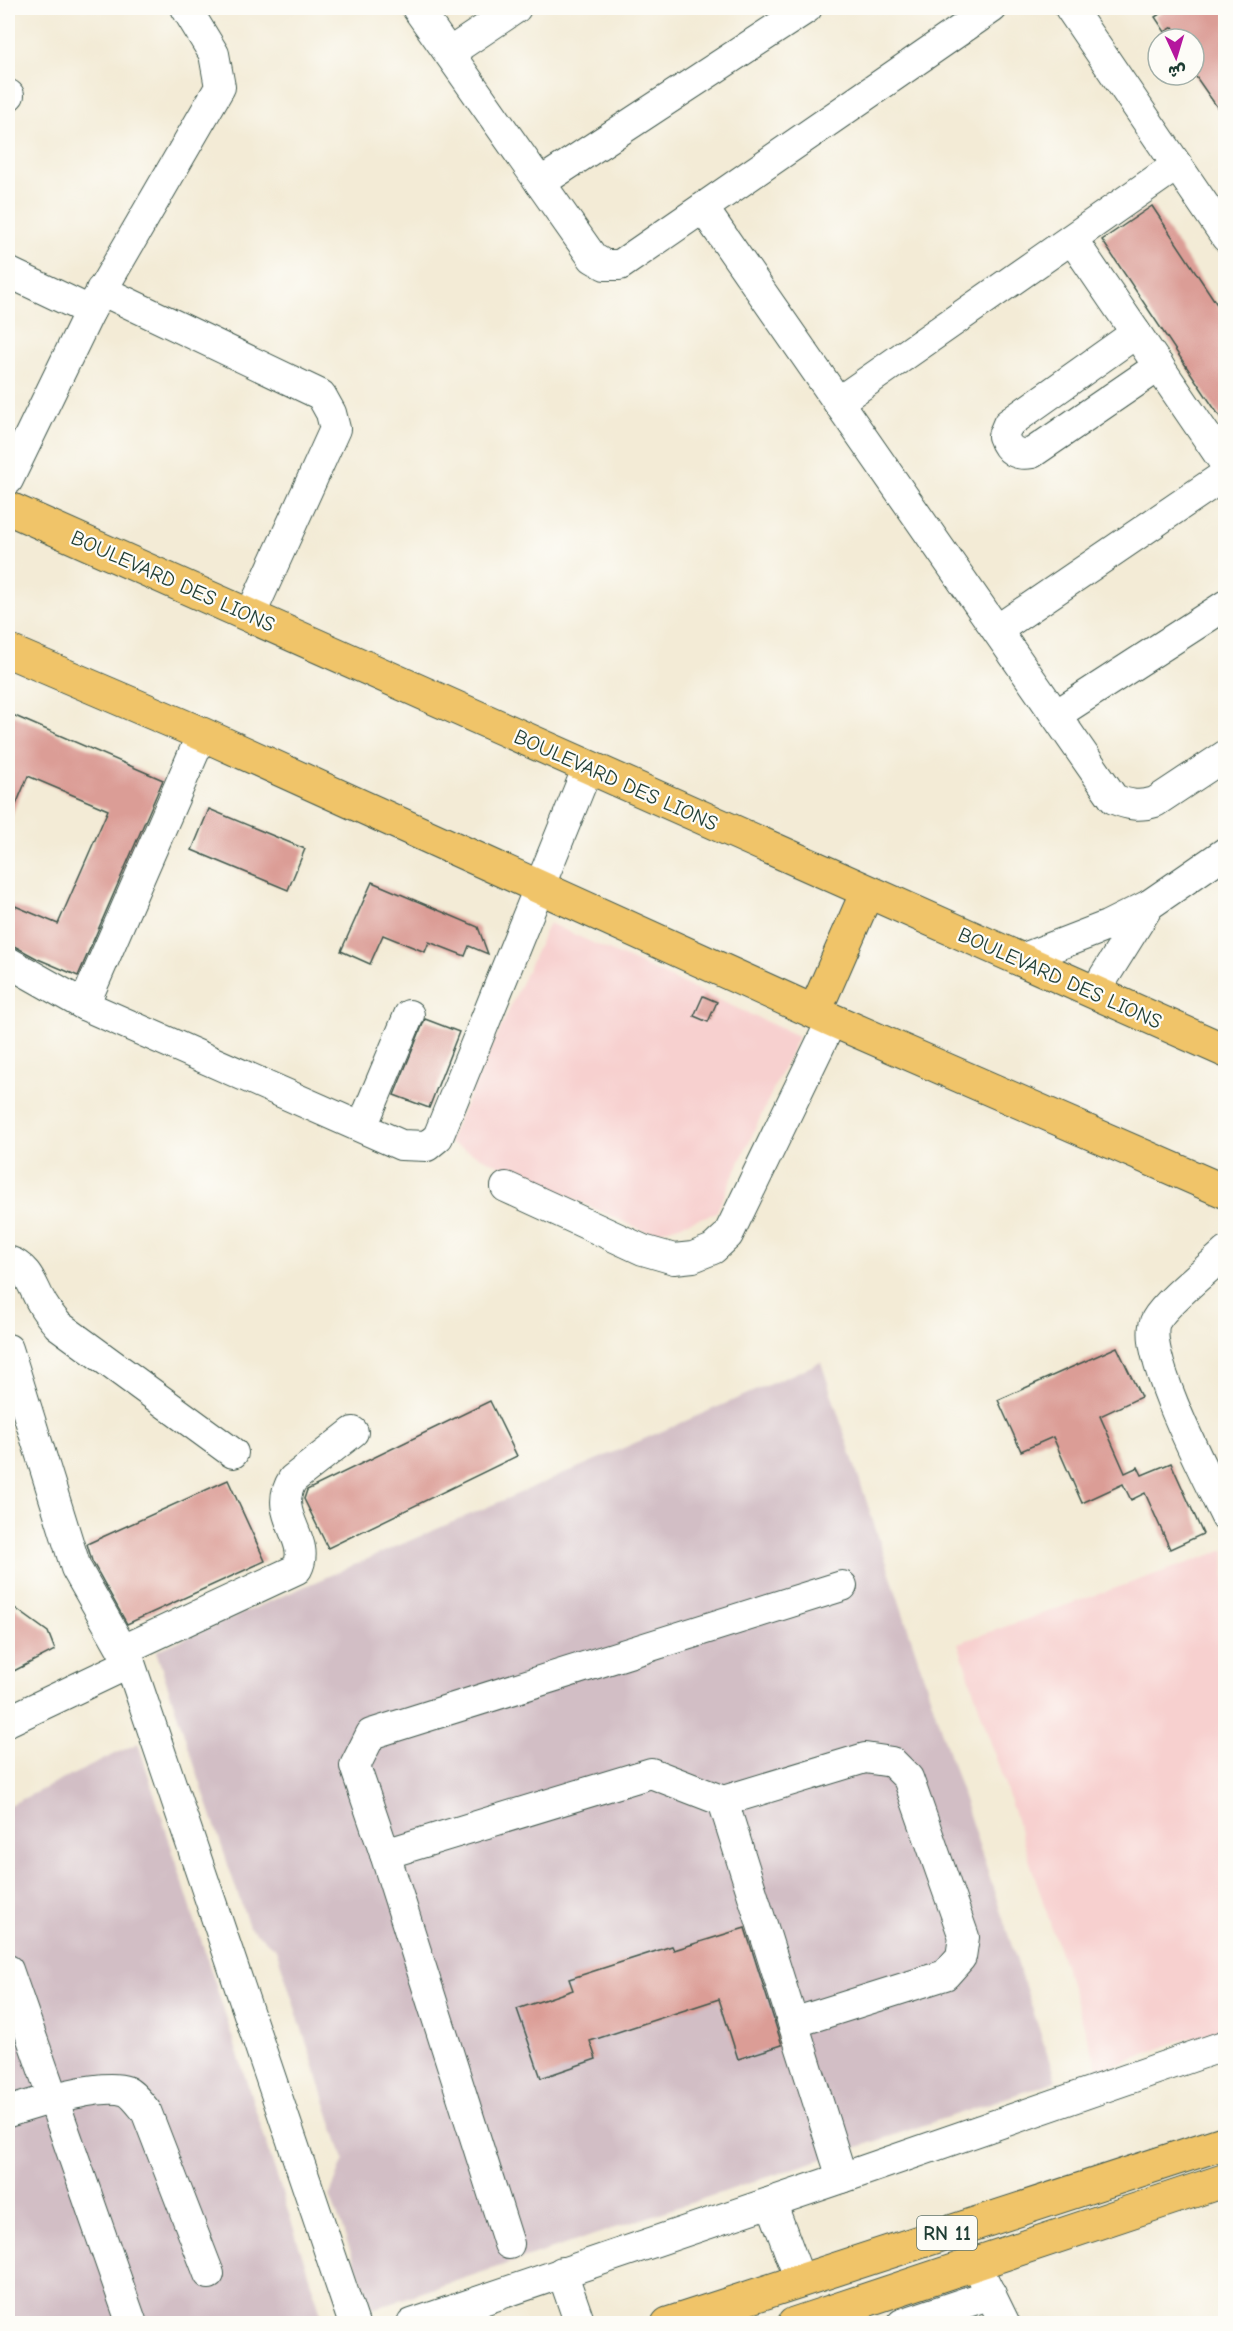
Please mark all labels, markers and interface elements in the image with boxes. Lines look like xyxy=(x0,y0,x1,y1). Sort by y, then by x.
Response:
north arrow xyxy=(1146,27,1206,87)
text: ش xyxy=(1168,61,1186,81)
street label: BOULEVARD DES LIONS xyxy=(67,525,279,637)
street label: BOULEVARD DES LIONS xyxy=(510,724,722,836)
street label: BOULEVARD DES LIONS xyxy=(954,922,1166,1034)
road number: RN 11 xyxy=(917,2216,977,2250)

